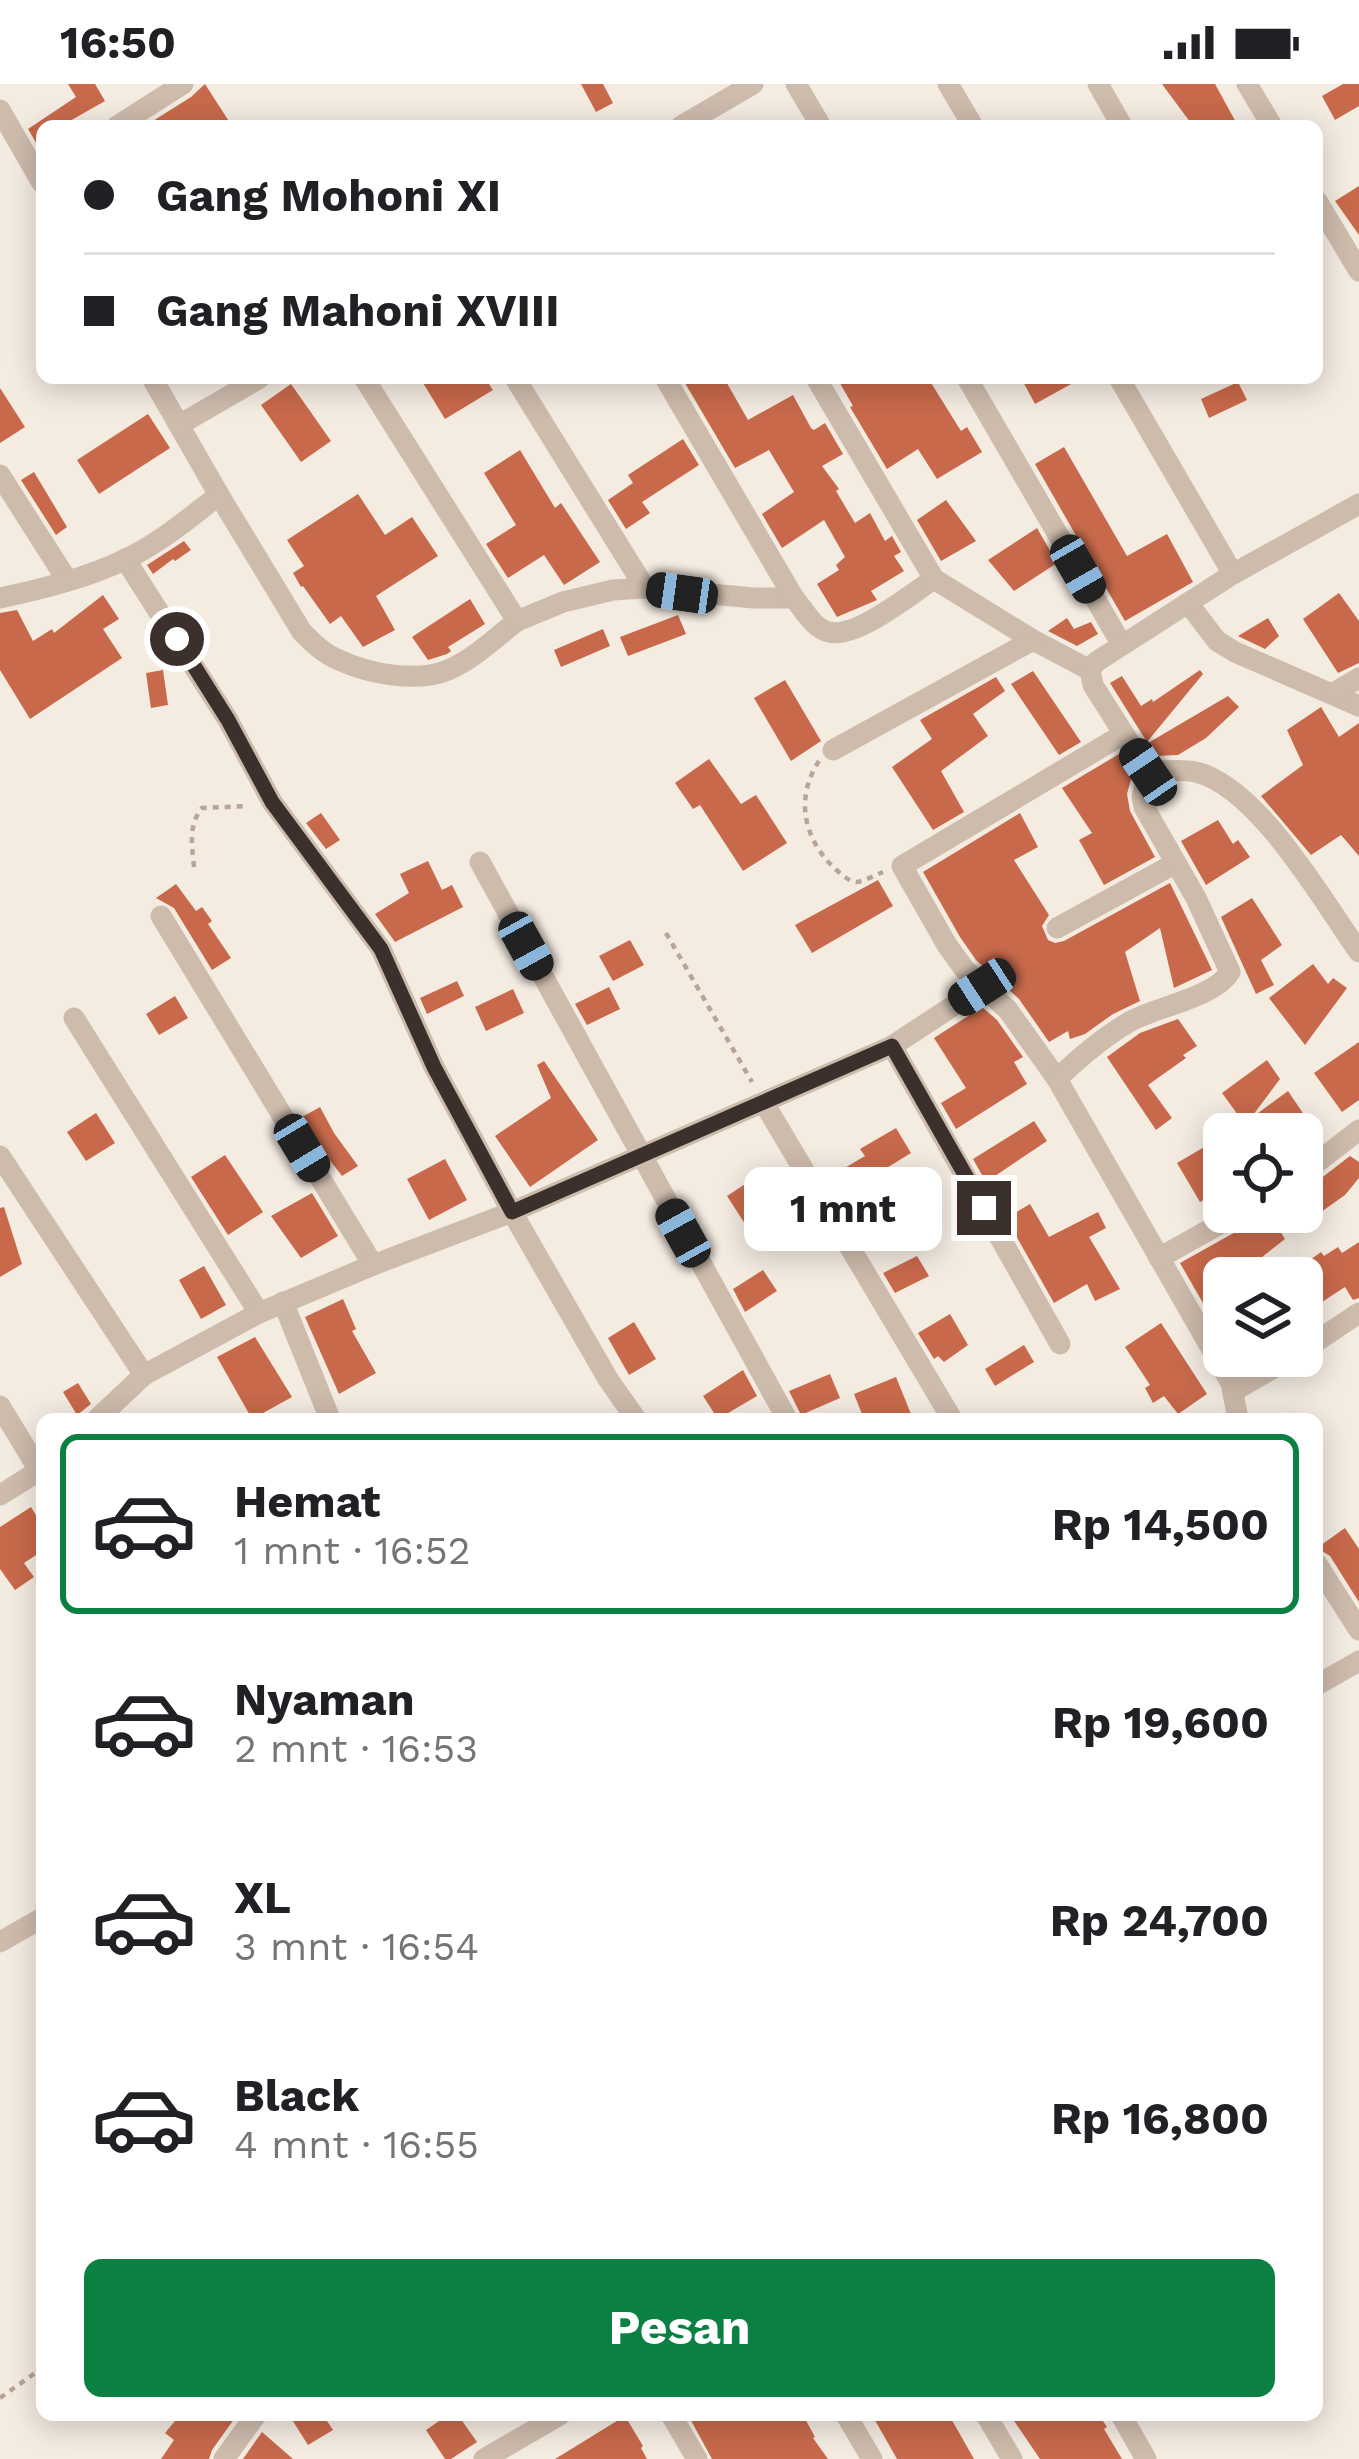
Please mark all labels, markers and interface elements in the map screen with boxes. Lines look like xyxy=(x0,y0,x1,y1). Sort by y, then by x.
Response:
text: 16:50 xyxy=(60,16,176,69)
text: Gang Mohoni XI xyxy=(156,169,501,222)
text: Gang Mahoni XVIII xyxy=(156,284,559,337)
car xyxy=(1044,529,1112,609)
car xyxy=(644,570,720,616)
route start xyxy=(150,612,204,666)
car xyxy=(1113,732,1183,812)
car xyxy=(493,906,559,986)
car xyxy=(942,952,1022,1022)
car xyxy=(268,1108,336,1188)
map controls xyxy=(1203,1113,1323,1377)
button: locate xyxy=(1203,1113,1323,1233)
callout: 1 mnt xyxy=(744,1166,942,1250)
route end xyxy=(957,1181,1011,1235)
text: 1 mnt xyxy=(790,1186,896,1231)
car xyxy=(650,1193,716,1273)
button: layers xyxy=(1203,1257,1323,1377)
icon: car xyxy=(90,1470,198,1578)
text: Hemat xyxy=(234,1475,380,1528)
text: Rp 14,500 xyxy=(1052,1498,1269,1551)
text: 1 mnt · 16:52 xyxy=(234,1528,470,1573)
icon: car xyxy=(90,1668,198,1776)
text: Nyaman xyxy=(234,1673,415,1726)
text: Rp 19,600 xyxy=(1052,1696,1269,1749)
text: 2 mnt · 16:53 xyxy=(234,1726,478,1771)
icon: car xyxy=(90,1866,198,1974)
text: XL xyxy=(234,1871,291,1924)
text: Rp 24,700 xyxy=(1050,1894,1269,1947)
text: 3 mnt · 16:54 xyxy=(234,1924,479,1969)
icon: car xyxy=(90,2064,198,2172)
text: Black xyxy=(234,2069,359,2122)
text: Rp 16,800 xyxy=(1051,2092,1269,2145)
text: 4 mnt · 16:55 xyxy=(234,2122,479,2167)
button: Pesan xyxy=(84,2259,1275,2397)

